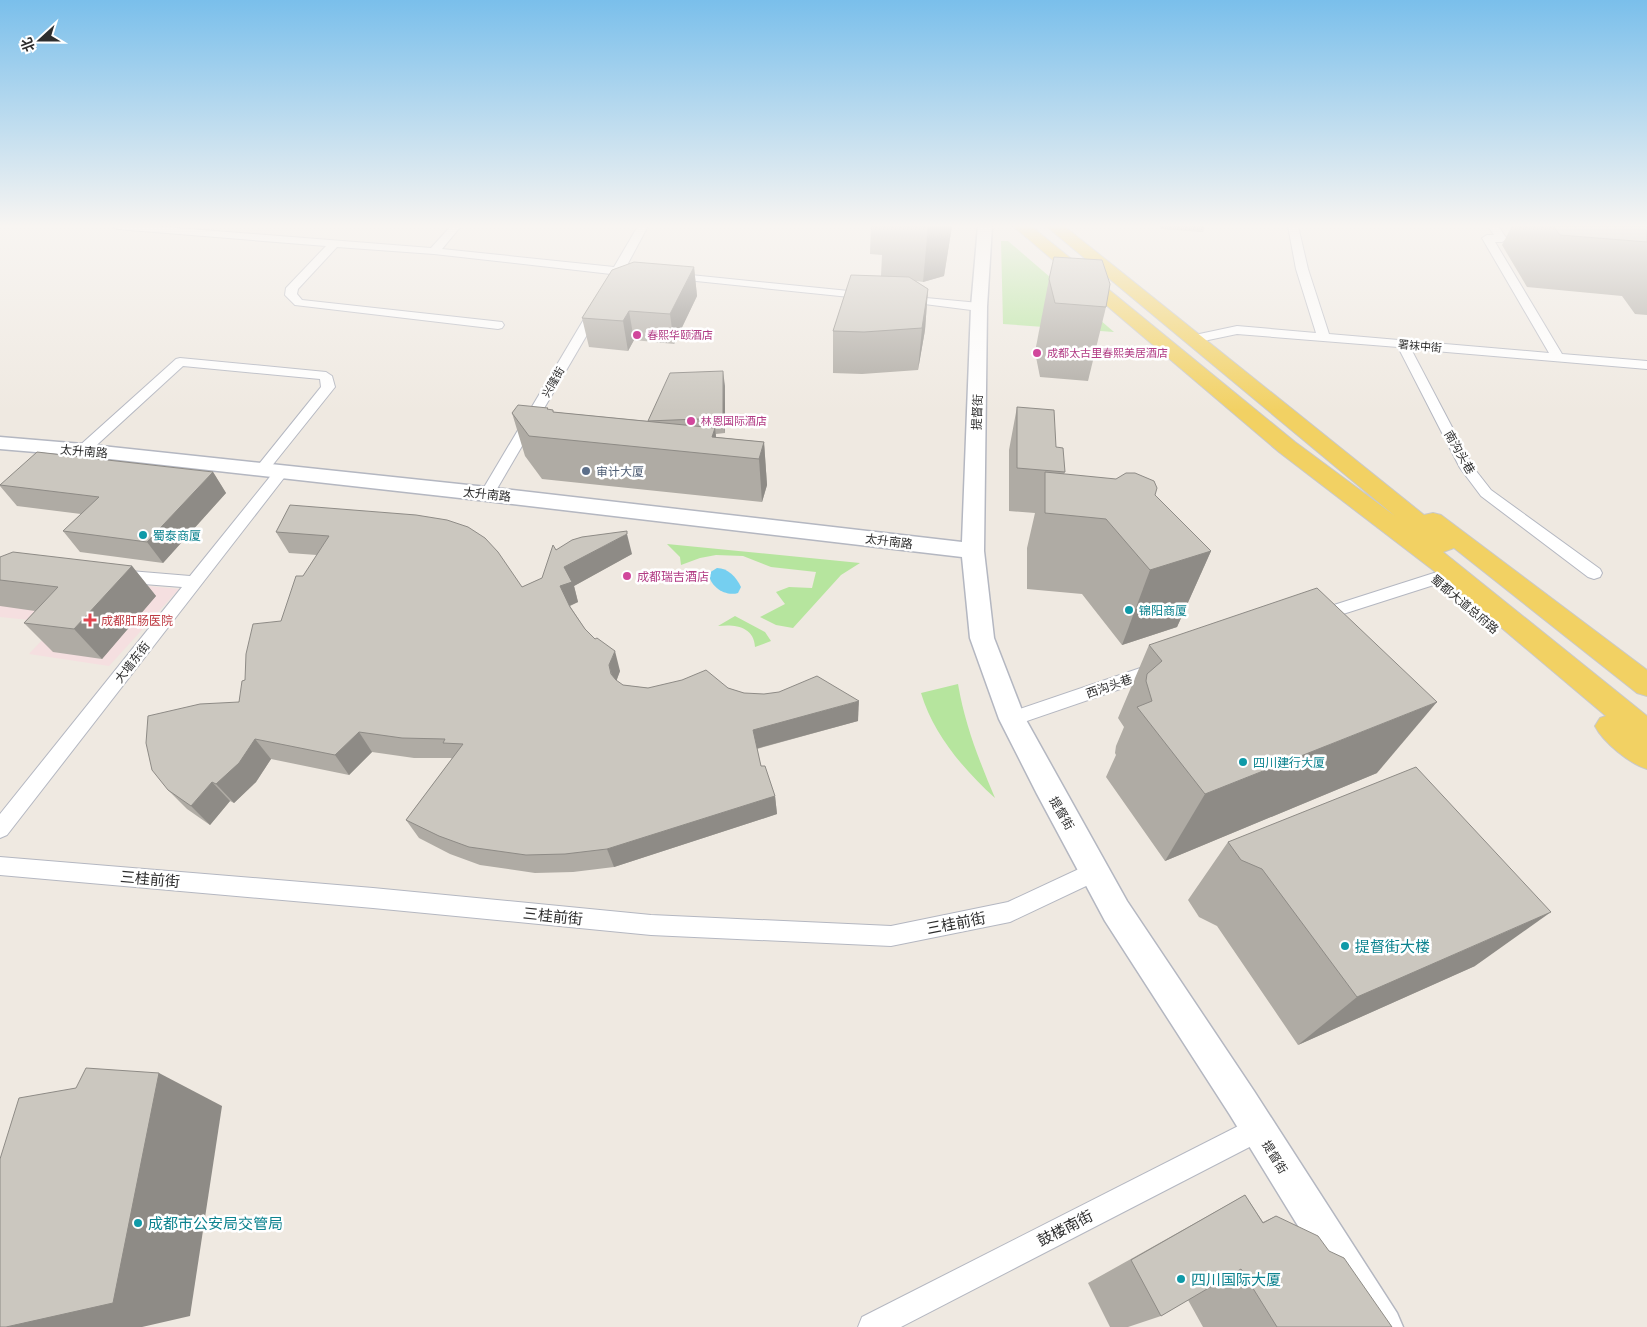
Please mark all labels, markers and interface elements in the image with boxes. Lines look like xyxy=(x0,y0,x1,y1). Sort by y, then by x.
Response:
north arrow xyxy=(15,15,65,65)
text: 北 xyxy=(17,35,39,54)
place label: 春熙华颐酒店 xyxy=(647,328,713,342)
marker: 春熙华颐酒店 xyxy=(631,329,643,341)
street label: 署袜中街 xyxy=(1397,337,1443,355)
place label: 成都太古里春熙美居酒店 xyxy=(1047,346,1168,360)
marker: 成都太古里春熙美居酒店 xyxy=(1031,347,1043,359)
street label: 兴隆街 xyxy=(539,364,567,400)
street label: 提督街 xyxy=(969,394,985,430)
place label: 林恩国际酒店 xyxy=(701,414,767,428)
marker: 林恩国际酒店 xyxy=(685,415,697,427)
street label: 南沟头巷 xyxy=(1442,427,1478,477)
street label: 太升南路 xyxy=(59,441,109,461)
place label: 审计大厦 xyxy=(596,464,644,479)
marker: 审计大厦 xyxy=(580,465,592,477)
street label: 太升南路 xyxy=(462,484,512,504)
place label: 蜀泰商厦 xyxy=(153,528,201,543)
marker: 蜀泰商厦 xyxy=(137,529,149,541)
street label: 太升南路 xyxy=(864,531,914,551)
place label: 成都瑞吉酒店 xyxy=(637,569,709,584)
marker: 成都瑞吉酒店 xyxy=(621,570,633,582)
street label: 蜀都大道总府路 xyxy=(1428,571,1502,637)
place label: 锦阳商厦 xyxy=(1139,603,1187,618)
marker: 锦阳商厦 xyxy=(1123,604,1135,616)
marker: 成都肛肠医院 xyxy=(83,613,97,627)
place label: 成都肛肠医院 xyxy=(101,613,173,628)
street label: 大墙东街 xyxy=(111,638,153,686)
street label: 西沟头巷 xyxy=(1084,671,1134,701)
place label: 四川建行大厦 xyxy=(1253,755,1325,770)
marker: 四川建行大厦 xyxy=(1237,756,1249,768)
street label: 提督街 xyxy=(1047,794,1077,832)
street label: 三桂前街 xyxy=(119,867,181,891)
street label: 三桂前街 xyxy=(522,903,584,929)
street label: 三桂前街 xyxy=(925,908,987,938)
place label: 提督街大楼 xyxy=(1355,937,1430,956)
marker: 提督街大楼 xyxy=(1339,940,1351,952)
street label: 提督街 xyxy=(1259,1138,1291,1176)
street label: 鼓楼南街 xyxy=(1034,1206,1096,1250)
place label: 成都市公安局交管局 xyxy=(148,1214,283,1233)
marker: 成都市公安局交管局 xyxy=(132,1217,144,1229)
place label: 四川国际大厦 xyxy=(1191,1270,1281,1289)
marker: 四川国际大厦 xyxy=(1175,1273,1187,1285)

